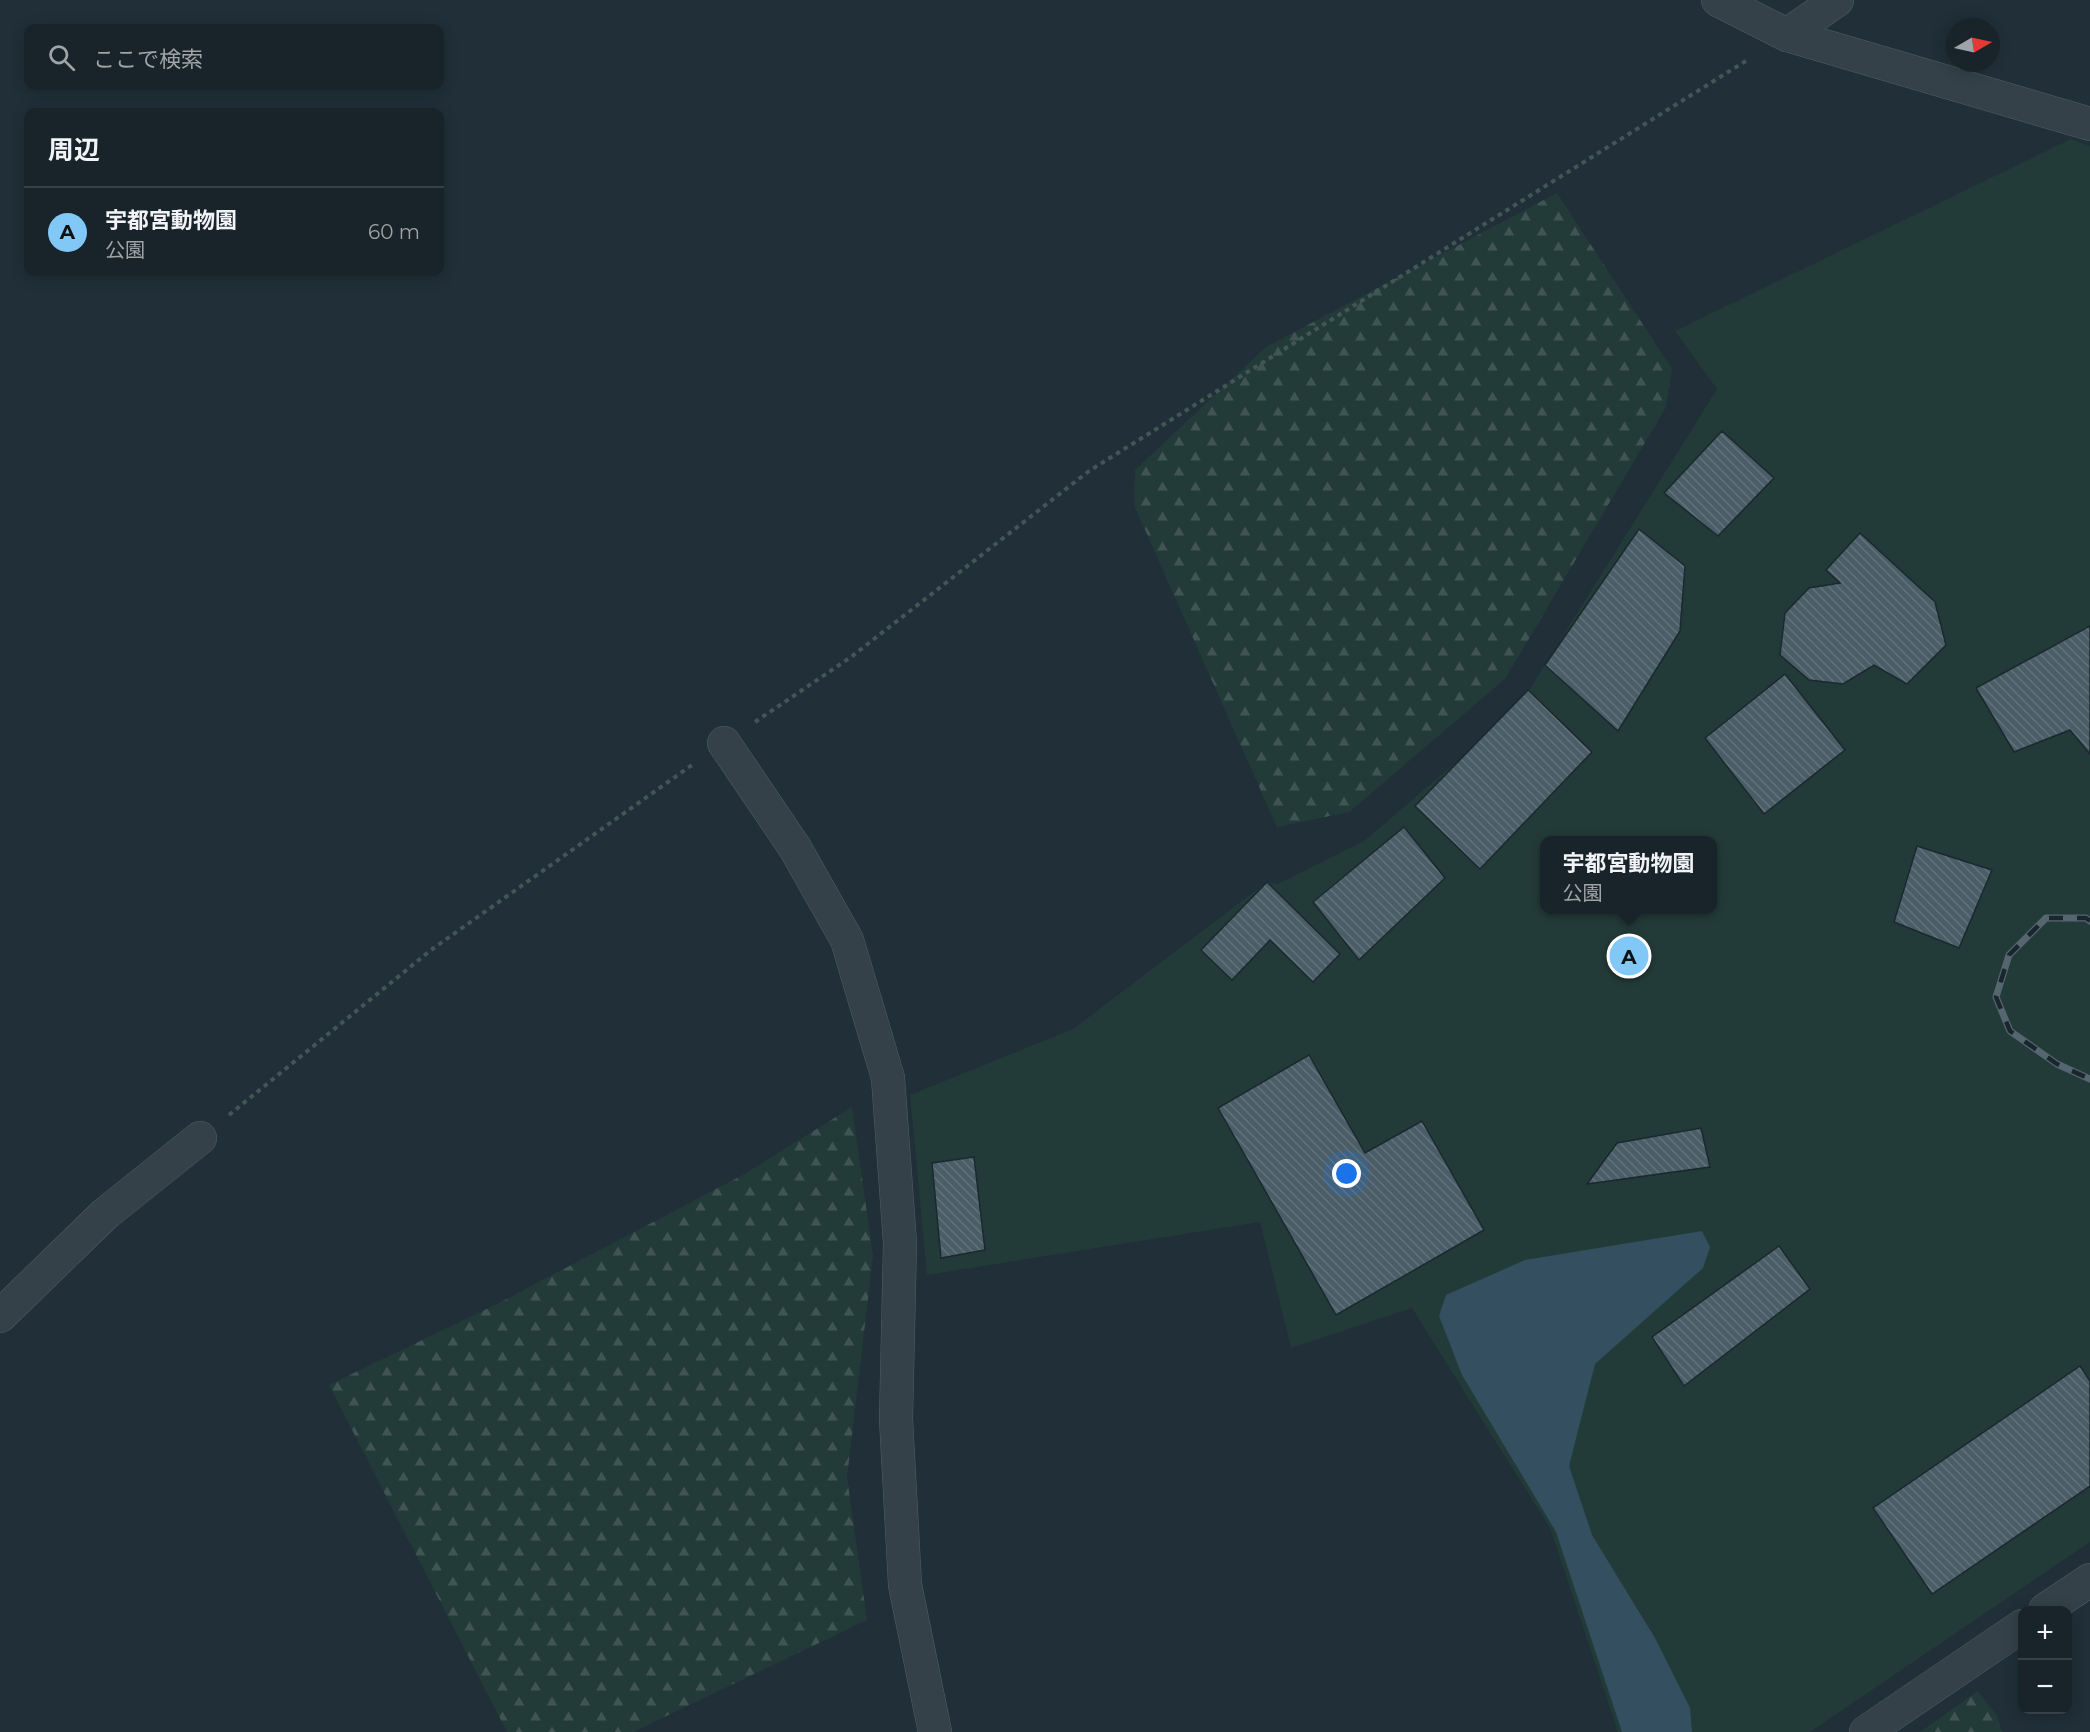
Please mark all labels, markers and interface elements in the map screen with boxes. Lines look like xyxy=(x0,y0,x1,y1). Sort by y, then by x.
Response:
north arrow xyxy=(1946,18,2000,72)
search box xyxy=(24,24,444,90)
icon: search xyxy=(45,41,78,74)
text: ここで検索 xyxy=(93,46,203,73)
text: 周辺 xyxy=(48,134,100,166)
text: 宇都宮動物園 xyxy=(105,207,237,234)
text: A xyxy=(60,220,75,244)
text: 60 m xyxy=(368,220,420,244)
text: 公園 xyxy=(105,238,145,262)
popup xyxy=(1540,836,1717,914)
text: 宇都宮動物園 xyxy=(1562,850,1695,877)
text: 公園 xyxy=(1562,881,1602,905)
pin: A xyxy=(1610,934,1648,978)
your location xyxy=(1332,1159,1361,1188)
map controls xyxy=(2018,1606,2072,1714)
button: + xyxy=(2018,1606,2072,1660)
button: − xyxy=(2018,1660,2072,1714)

